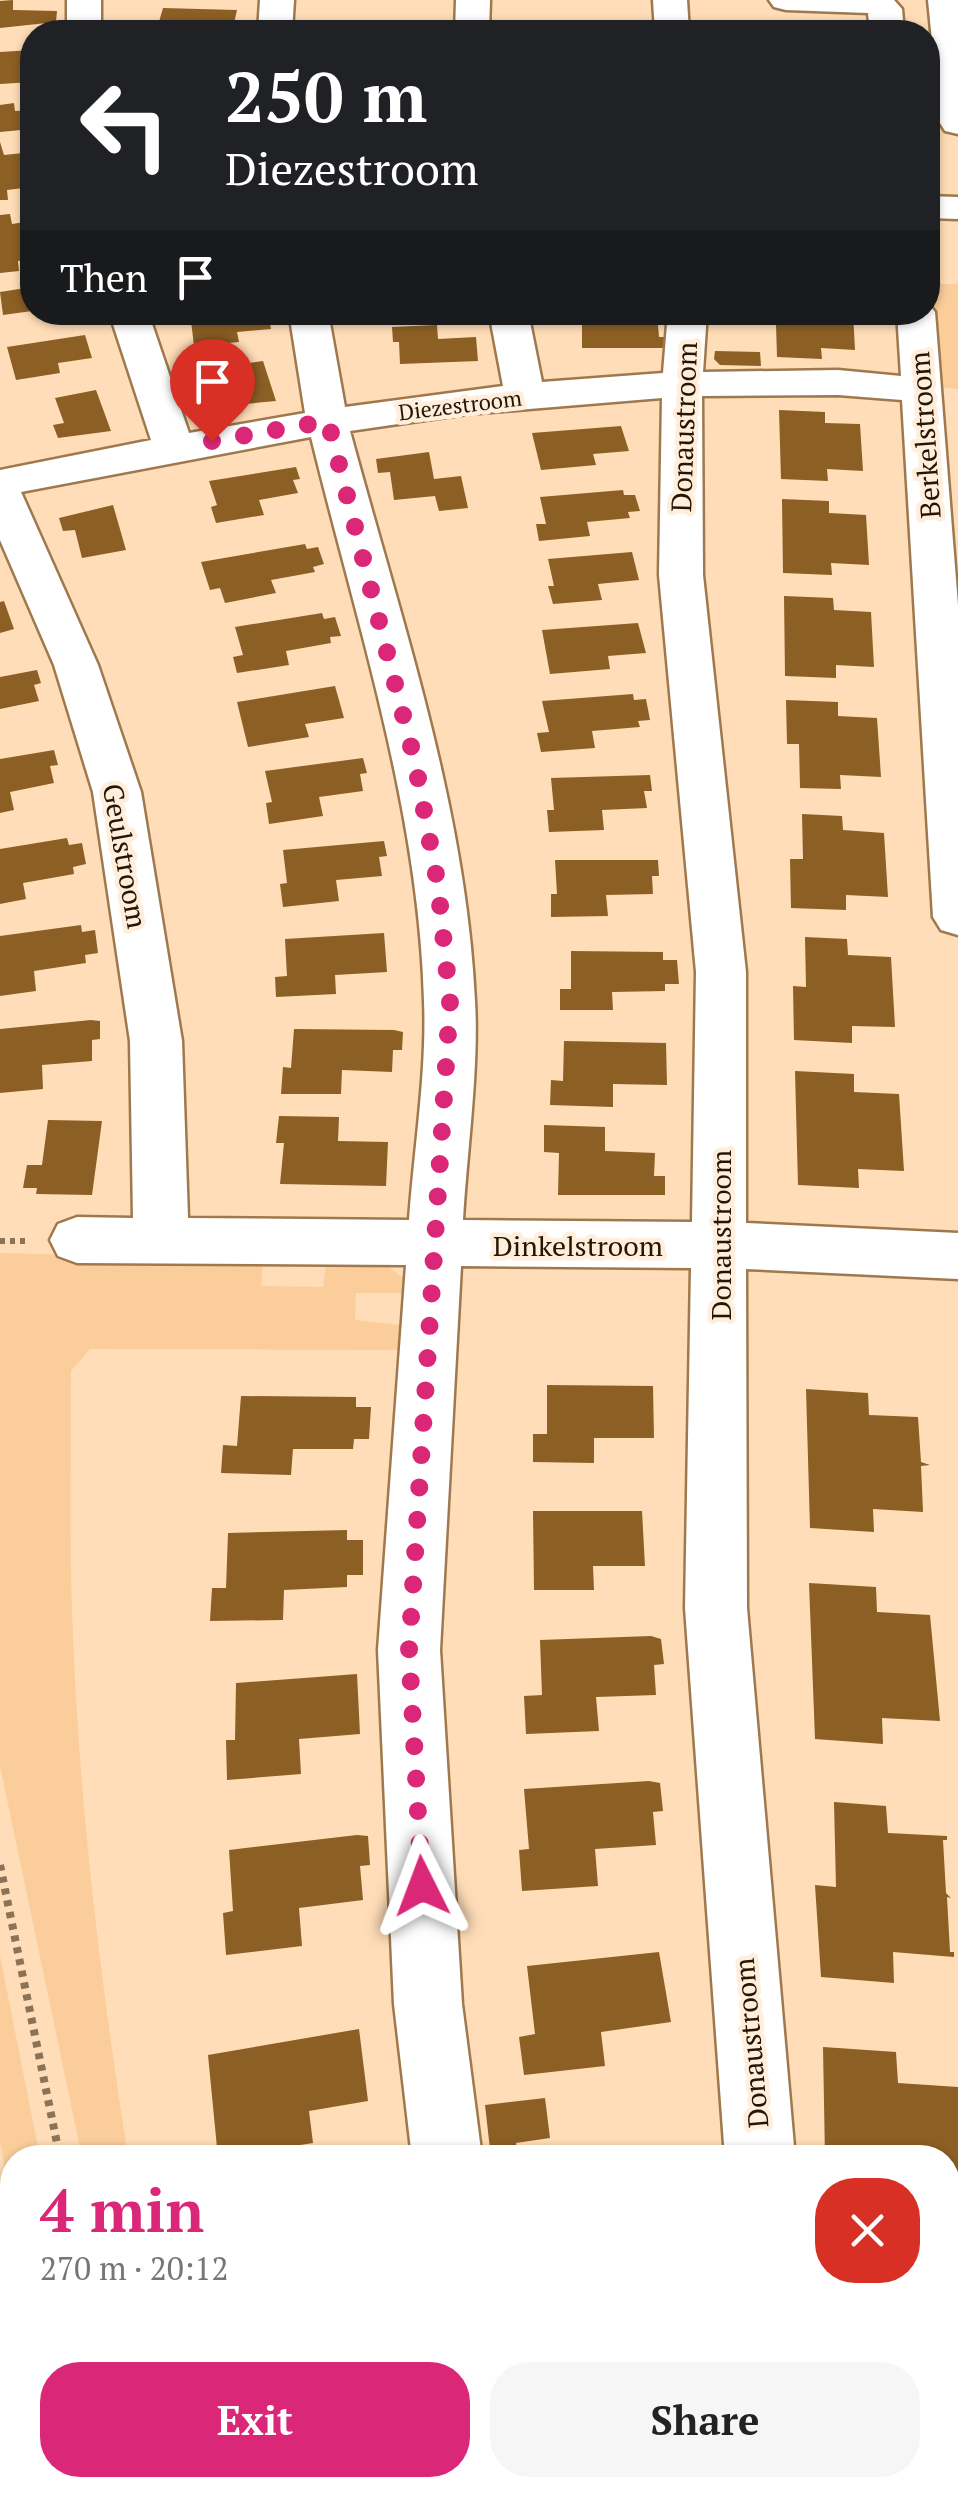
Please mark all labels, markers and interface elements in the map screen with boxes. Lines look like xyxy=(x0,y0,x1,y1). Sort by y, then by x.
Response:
text: 250 m xyxy=(225,49,427,142)
icon: left xyxy=(60,60,190,190)
text: Diezestroom xyxy=(225,138,479,198)
icon: arrive xyxy=(168,250,223,305)
text: Then xyxy=(60,253,148,303)
pin xyxy=(170,339,255,442)
street label: Donaustroom xyxy=(662,341,705,513)
street label: Berkelstroom xyxy=(900,350,949,520)
icon: arrive xyxy=(185,354,240,409)
street label: Diezestroom xyxy=(397,383,523,426)
street label: Geulstroom xyxy=(95,781,156,931)
street label: Donaustroom xyxy=(702,1150,739,1320)
street label: Dinkelstroom xyxy=(493,1227,663,1264)
position arrow xyxy=(370,1834,474,1938)
street label: Donaustroom xyxy=(725,1956,776,2130)
text: 4 min xyxy=(40,2170,204,2249)
button: close xyxy=(815,2178,920,2283)
text: 270 m · 20:12 xyxy=(40,2247,228,2289)
button: Exit xyxy=(40,2362,470,2477)
button: Share xyxy=(490,2362,920,2477)

